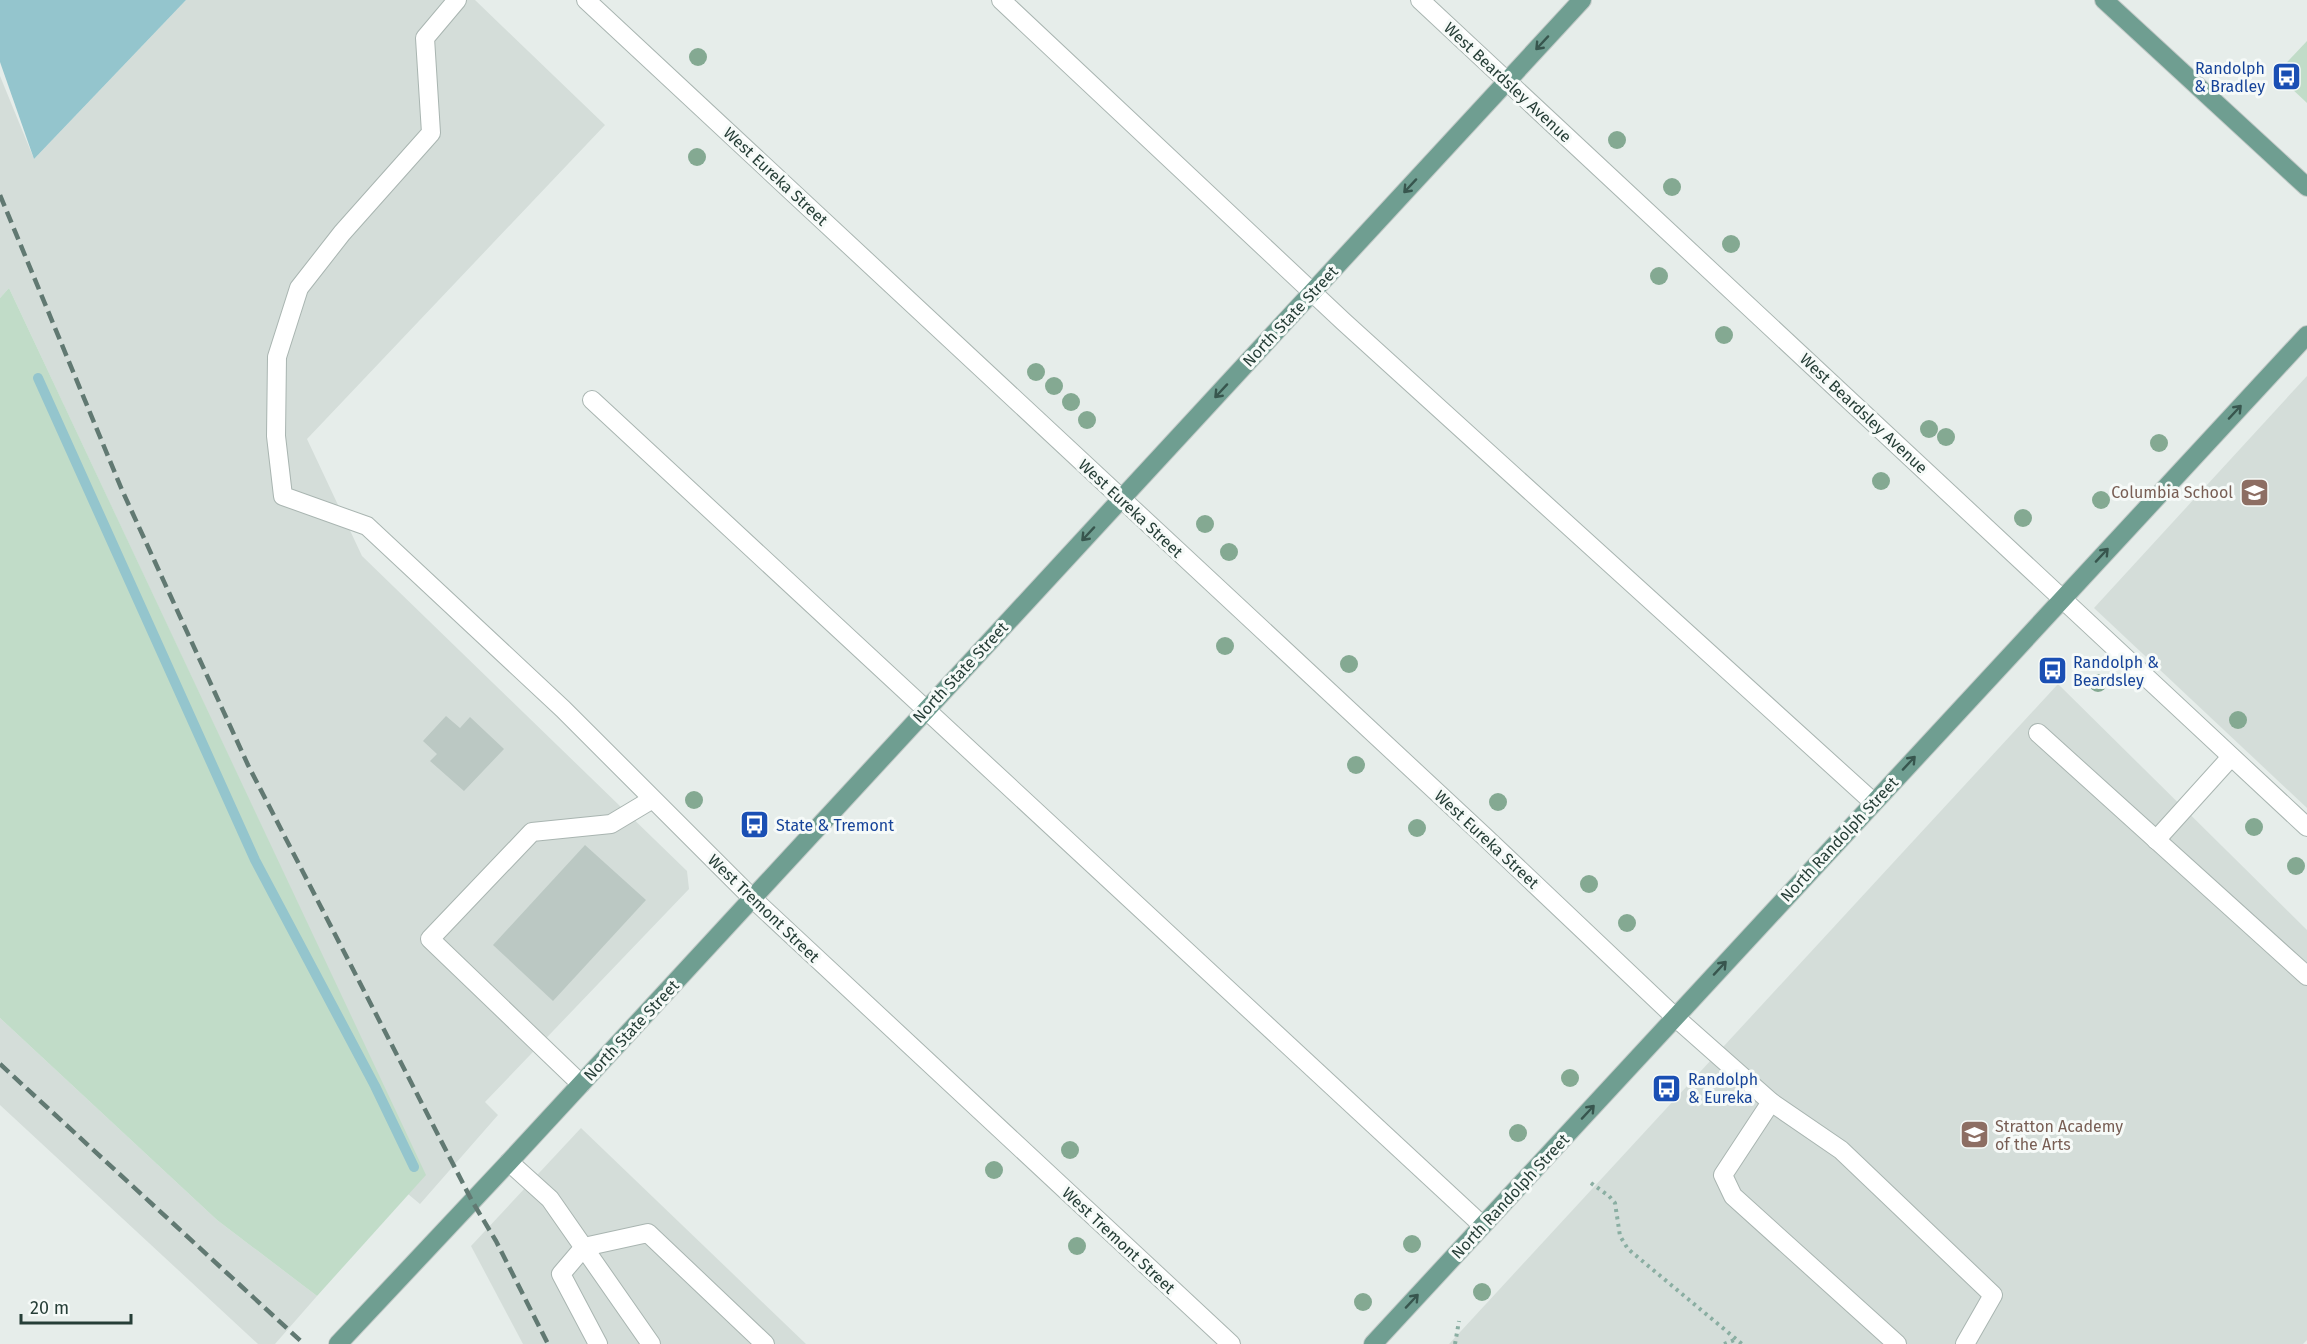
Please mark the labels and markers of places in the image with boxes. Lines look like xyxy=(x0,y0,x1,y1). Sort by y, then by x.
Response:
place label: Randolph & Bradley xyxy=(2194,59,2265,96)
bus stop icon: Randolph & Bradley xyxy=(2270,61,2302,93)
school or university icon: Columbia School xyxy=(2238,476,2270,508)
place label: Columbia School xyxy=(2111,483,2233,502)
place label: Randolph & Beardsley xyxy=(2073,653,2159,690)
bus stop icon: Randolph & Beardsley xyxy=(2036,655,2068,687)
bus stop icon: State & Tremont xyxy=(739,809,771,841)
place label: State & Tremont xyxy=(776,816,894,835)
place label: Randolph & Eureka xyxy=(1688,1070,1758,1107)
bus stop icon: Randolph & Eureka xyxy=(1651,1072,1683,1104)
place label: Stratton Academy of the Arts xyxy=(1995,1117,2123,1154)
school or university icon: Stratton Academy of the Arts xyxy=(1958,1119,1990,1151)

